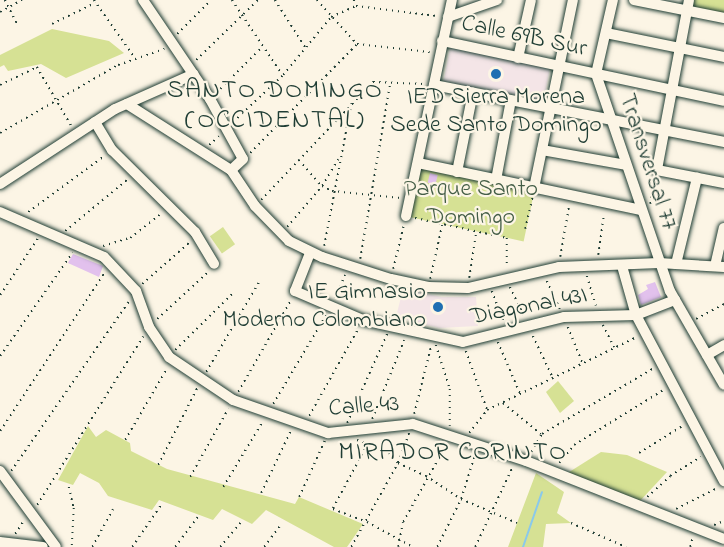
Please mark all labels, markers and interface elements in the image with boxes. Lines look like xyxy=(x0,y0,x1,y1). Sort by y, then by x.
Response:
street label: Calle 69B Sur xyxy=(459,10,589,64)
marker: IED Sierra Morena Sede Santo Domingo xyxy=(489,67,503,81)
district label: SANTO DOMINGO (OCCIDENTAL) xyxy=(167,76,383,138)
place label: IED Sierra Morena Sede Santo Domingo xyxy=(390,84,602,140)
street label: Transversal 77 xyxy=(611,90,683,234)
park label: Parque Santo Domingo xyxy=(404,176,538,232)
place label: IE Gimnasio Moderno Colombiano xyxy=(223,279,426,335)
street label: Diagonal 43I xyxy=(468,282,590,332)
marker: IE Gimnasio Moderno Colombiano xyxy=(431,300,445,314)
street label: Calle 43 xyxy=(328,390,400,424)
district label: MIRADOR CORINTO xyxy=(338,438,568,470)

